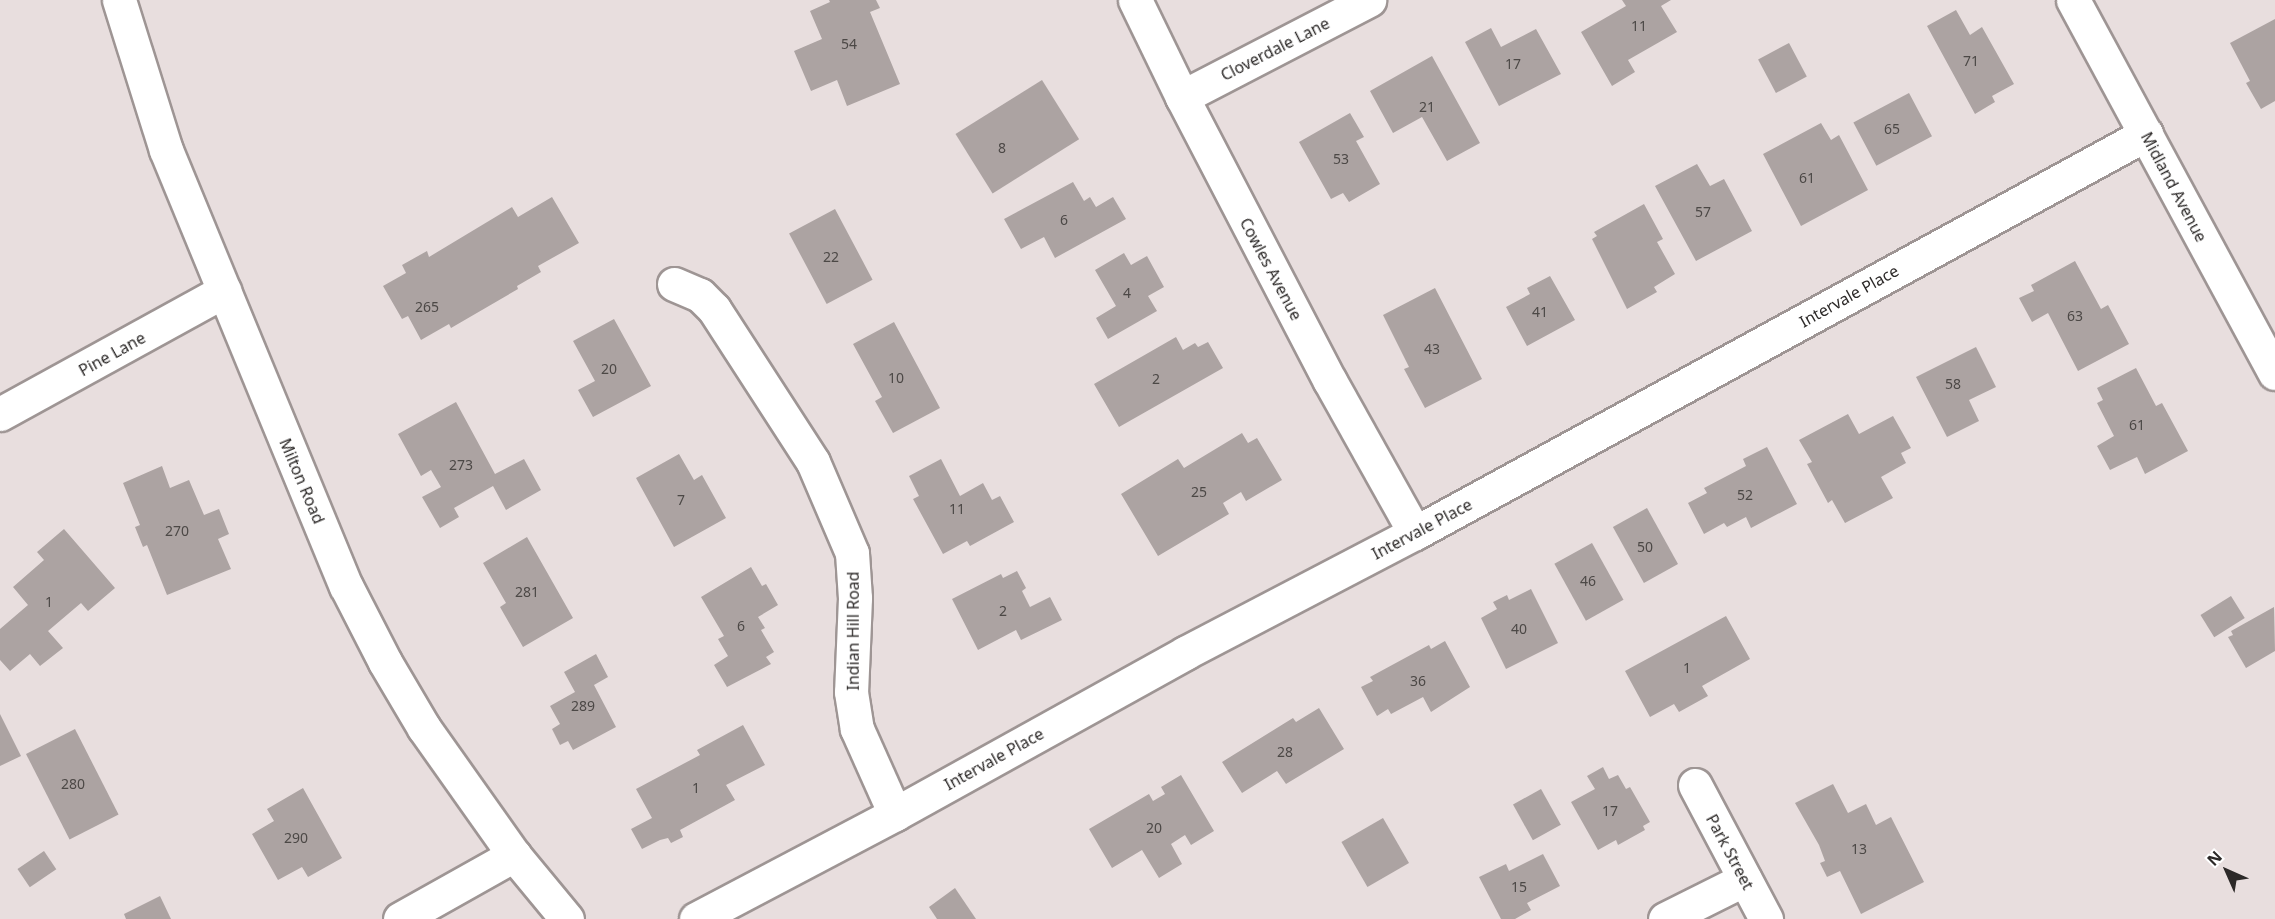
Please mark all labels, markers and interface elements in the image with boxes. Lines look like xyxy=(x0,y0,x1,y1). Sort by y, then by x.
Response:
street label: Cloverdale Lane xyxy=(1217,13,1333,85)
house number: 11 xyxy=(1631,18,1647,34)
house number: 54 xyxy=(841,36,857,52)
house number: 71 xyxy=(1963,53,1979,69)
house number: 17 xyxy=(1505,56,1521,72)
house number: 21 xyxy=(1419,99,1435,115)
house number: 65 xyxy=(1884,121,1900,137)
street label: Midland Avenue xyxy=(2137,129,2211,245)
house number: 8 xyxy=(998,140,1006,156)
house number: 53 xyxy=(1333,151,1349,167)
house number: 61 xyxy=(1799,170,1815,186)
house number: 57 xyxy=(1695,204,1711,220)
house number: 6 xyxy=(1060,212,1068,228)
street label: Cowles Avenue xyxy=(1236,215,1306,323)
house number: 22 xyxy=(823,249,839,265)
street label: Intervale Place xyxy=(1796,261,1902,331)
house number: 4 xyxy=(1123,285,1131,301)
house number: 265 xyxy=(415,299,439,315)
house number: 41 xyxy=(1532,304,1548,320)
house number: 63 xyxy=(2067,308,2083,324)
street label: Pine Lane xyxy=(75,328,149,380)
house number: 43 xyxy=(1424,341,1440,357)
house number: 20 xyxy=(601,361,617,377)
house number: 10 xyxy=(888,370,904,386)
house number: 2 xyxy=(1152,371,1160,387)
house number: 58 xyxy=(1945,376,1961,392)
house number: 61 xyxy=(2129,417,2145,433)
street label: Milton Road xyxy=(275,435,329,527)
house number: 273 xyxy=(449,457,473,473)
house number: 25 xyxy=(1191,484,1207,500)
house number: 52 xyxy=(1737,487,1753,503)
house number: 7 xyxy=(677,492,685,508)
street label: Intervale Place xyxy=(1369,495,1475,563)
house number: 11 xyxy=(949,501,965,517)
house number: 270 xyxy=(165,523,189,539)
house number: 50 xyxy=(1637,539,1653,555)
street label: Indian Hill Road xyxy=(843,571,863,691)
house number: 46 xyxy=(1580,573,1596,589)
house number: 281 xyxy=(515,584,539,600)
house number: 1 xyxy=(45,594,53,610)
house number: 2 xyxy=(999,603,1007,619)
house number: 6 xyxy=(737,618,745,634)
house number: 40 xyxy=(1511,621,1527,637)
house number: 1 xyxy=(1683,660,1691,676)
house number: 36 xyxy=(1410,673,1426,689)
house number: 289 xyxy=(571,698,595,714)
street label: Intervale Place xyxy=(941,724,1047,794)
house number: 28 xyxy=(1277,744,1293,760)
house number: 280 xyxy=(61,776,85,792)
house number: 1 xyxy=(692,780,700,796)
house number: 17 xyxy=(1602,803,1618,819)
street label: Park Street xyxy=(1702,811,1758,893)
house number: 20 xyxy=(1146,820,1162,836)
house number: 290 xyxy=(284,830,308,846)
house number: 13 xyxy=(1851,841,1867,857)
north arrow xyxy=(2197,841,2257,901)
text: N xyxy=(2202,846,2227,871)
house number: 15 xyxy=(1511,879,1527,895)

